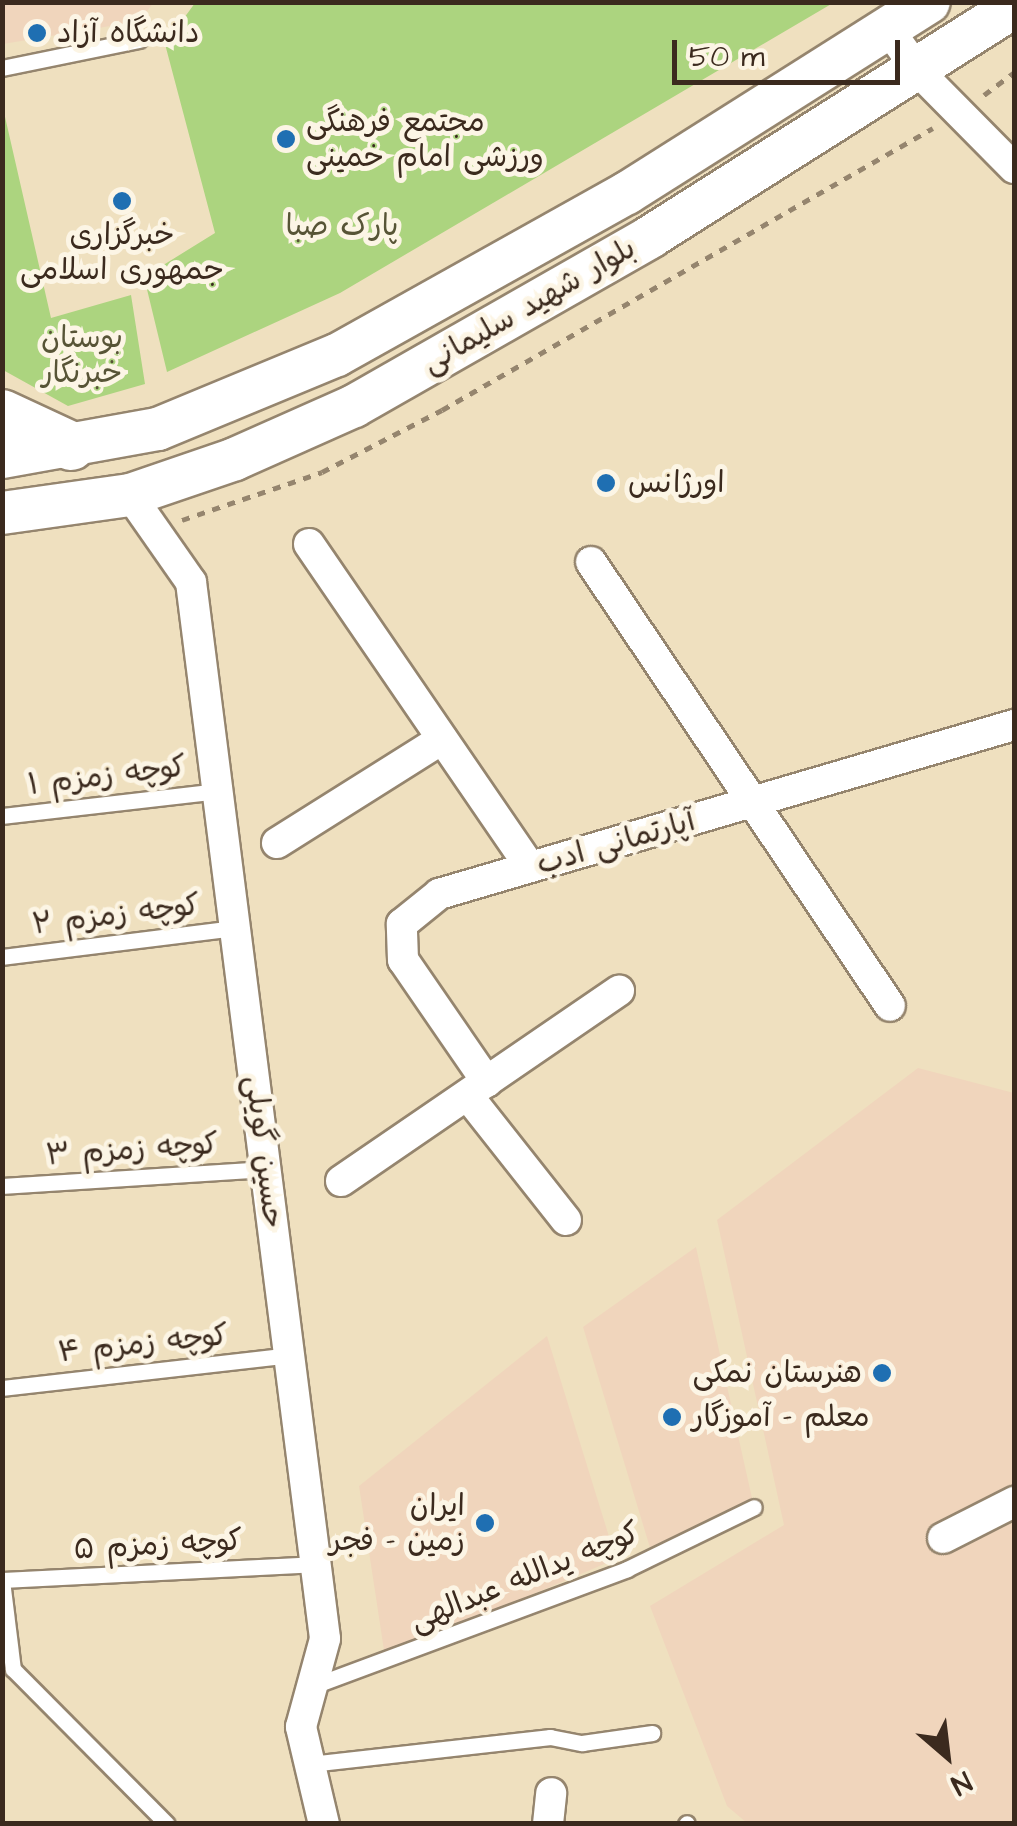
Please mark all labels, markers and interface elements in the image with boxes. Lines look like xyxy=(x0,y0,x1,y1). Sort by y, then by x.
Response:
place label: دانشگاه آزاد xyxy=(57,15,199,51)
scale bar xyxy=(677,20,904,82)
marker: دانشگاه آزاد xyxy=(26,22,48,44)
text: 50 m xyxy=(689,36,765,78)
place label: مجتمع فرهنگی ورزشی امام خمینی xyxy=(306,104,544,174)
marker: مجتمع فرهنگی ورزشی امام خمینی xyxy=(275,128,297,150)
marker: خبرگزاری جمهوری اسلامی xyxy=(111,190,133,212)
park label: پارک صبا xyxy=(286,208,398,244)
place label: خبرگزاری جمهوری اسلامی xyxy=(20,217,224,288)
street label: بلوار شهید سلیمانی xyxy=(416,230,642,382)
park label: بوستان خبرنگار xyxy=(41,320,123,390)
place label: اورژانس xyxy=(628,465,725,501)
marker: اورژانس xyxy=(593,470,619,496)
street label: کوچه زمزم ۱ xyxy=(26,748,188,804)
street label: آپارتمانی ادب xyxy=(533,803,699,883)
street label: کوچه زمزم ۲ xyxy=(30,887,202,943)
street label: حسین گویلی xyxy=(237,1074,291,1230)
street label: کوچه زمزم ۳ xyxy=(45,1126,219,1174)
street label: کوچه زمزم ۴ xyxy=(56,1317,230,1371)
place label: هنرستان نمکی xyxy=(693,1355,862,1391)
marker: هنرستان نمکی xyxy=(871,1362,893,1384)
place label: معلم - آموزگار xyxy=(692,1399,870,1435)
marker: معلم - آموزگار xyxy=(661,1406,683,1428)
place label: ایران زمین - فجر xyxy=(329,1488,465,1558)
marker: ایران زمین - فجر xyxy=(474,1512,496,1534)
street label: کوچه یدالله عبدالهی xyxy=(405,1515,645,1639)
street label: کوچه زمزم ۵ xyxy=(73,1523,243,1567)
north arrow xyxy=(897,1706,997,1806)
text: N xyxy=(944,1762,978,1804)

